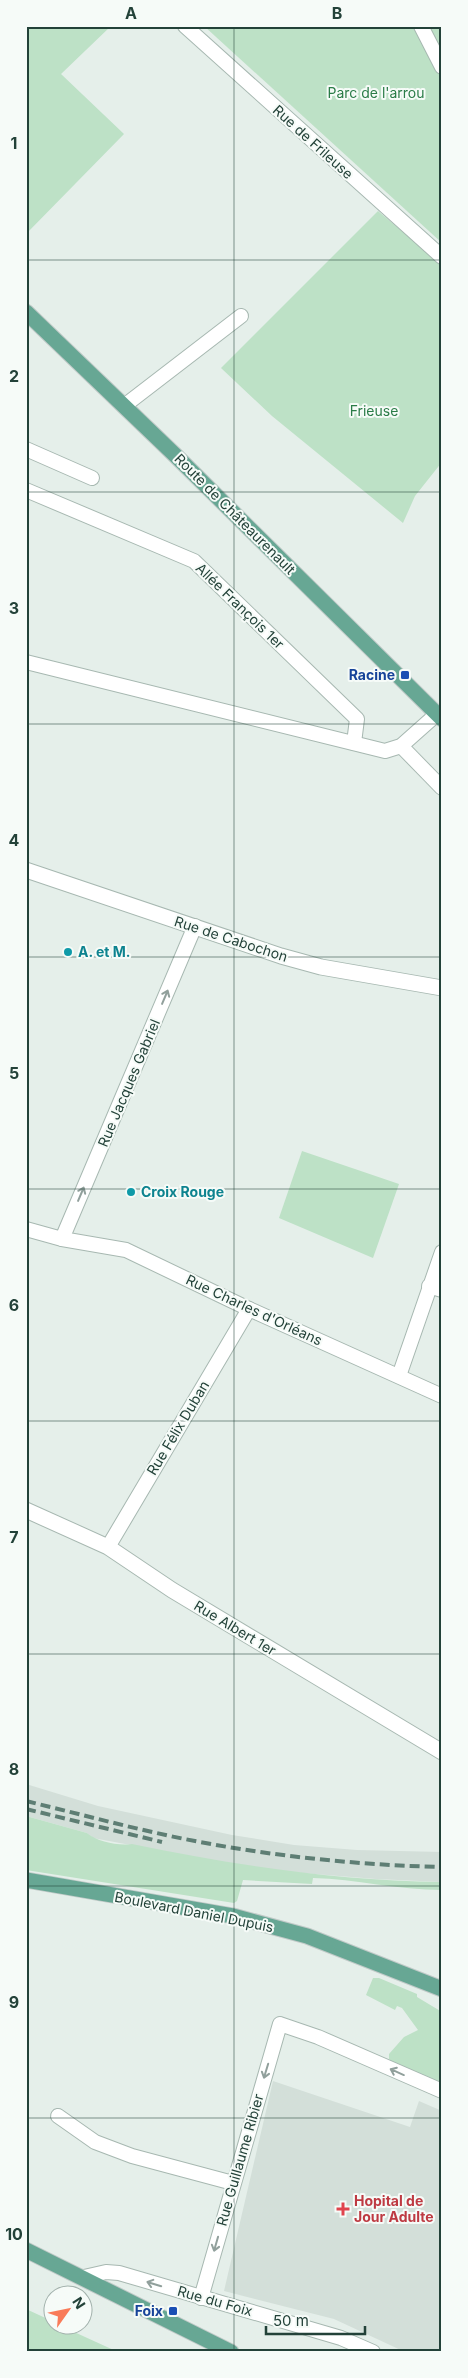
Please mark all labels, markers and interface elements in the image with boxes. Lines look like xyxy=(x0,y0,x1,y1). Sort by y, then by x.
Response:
text: A xyxy=(125,3,137,23)
text: B xyxy=(332,3,342,23)
park label: Parc de l'arrou xyxy=(327,84,425,101)
street label: Rue de Frileuse xyxy=(270,101,357,182)
text: 1 xyxy=(11,133,17,153)
text: 2 xyxy=(9,366,19,386)
park label: Frieuse xyxy=(350,402,398,419)
street label: Route de Châteaurenault xyxy=(171,450,300,578)
street label: Allée François 1er xyxy=(193,559,288,652)
text: 3 xyxy=(9,598,19,618)
place label: Racine xyxy=(349,666,395,683)
marker: Racine xyxy=(399,669,411,681)
text: 4 xyxy=(9,830,20,850)
street label: Rue de Cabochon xyxy=(172,912,290,965)
place label: A. et M. xyxy=(78,943,131,960)
marker: A. et M. xyxy=(62,946,74,958)
one-way arrow xyxy=(161,990,171,1005)
street label: Rue Jacques Gabriel xyxy=(94,1016,163,1149)
text: 5 xyxy=(9,1063,19,1083)
place label: Croix Rouge xyxy=(141,1183,224,1200)
marker: Croix Rouge xyxy=(125,1186,137,1198)
one-way arrow xyxy=(77,1187,86,1203)
street label: Rue Charles d'Orléans xyxy=(183,1271,325,1349)
text: 6 xyxy=(9,1295,19,1315)
street label: Rue Félix Duban xyxy=(143,1378,212,1478)
text: 7 xyxy=(9,1527,19,1547)
street label: Rue Albert 1er xyxy=(191,1597,279,1659)
text: 8 xyxy=(9,1759,19,1779)
street label: Boulevard Daniel Dupuis xyxy=(113,1888,275,1935)
text: 9 xyxy=(9,1992,19,2012)
one-way arrow xyxy=(260,2062,270,2078)
one-way arrow xyxy=(390,2066,405,2076)
street label: Rue Guillaume Ribier xyxy=(213,2092,267,2228)
place label: Hopital de Jour Adulte xyxy=(354,2192,434,2225)
marker: Hopital de Jour Adulte xyxy=(336,2202,350,2216)
text: 10 xyxy=(5,2224,23,2244)
one-way arrow xyxy=(211,2235,221,2251)
one-way arrow xyxy=(147,2278,163,2288)
street label: Rue du Foix xyxy=(176,2282,255,2319)
north arrow xyxy=(42,2286,92,2336)
text: N xyxy=(69,2294,89,2312)
place label: Foix xyxy=(135,2302,163,2319)
scale bar xyxy=(266,2303,364,2335)
marker: Foix xyxy=(167,2305,179,2317)
text: 50 m xyxy=(273,2311,309,2330)

